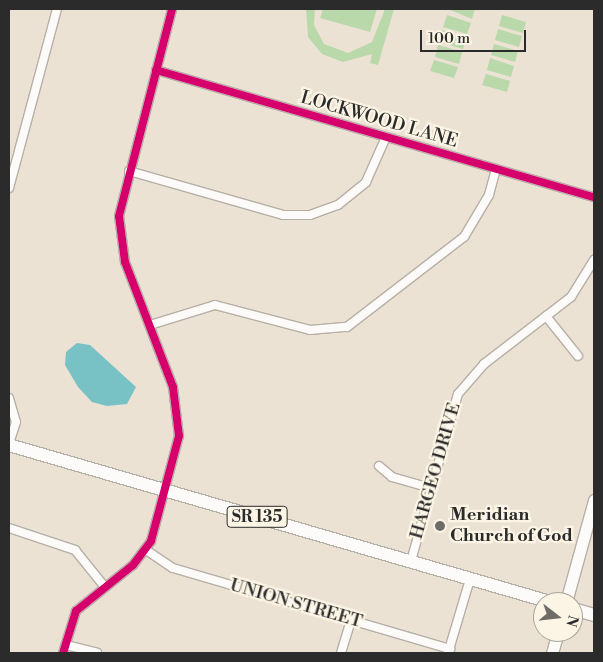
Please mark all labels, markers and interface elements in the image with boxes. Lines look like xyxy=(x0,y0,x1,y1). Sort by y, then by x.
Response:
scale bar xyxy=(423,20,529,52)
text: 100 m xyxy=(428,29,470,48)
street label: LOCKWOOD LANE xyxy=(298,87,460,153)
street label: HARGEO DRIVE xyxy=(406,400,466,542)
road number: SR 135 xyxy=(226,504,288,530)
place label: Meridian Church of God xyxy=(450,505,573,548)
marker: Meridian Church of God xyxy=(434,520,446,532)
street label: UNION STREET xyxy=(227,575,365,633)
north arrow xyxy=(533,592,583,642)
text: N xyxy=(561,613,582,629)

